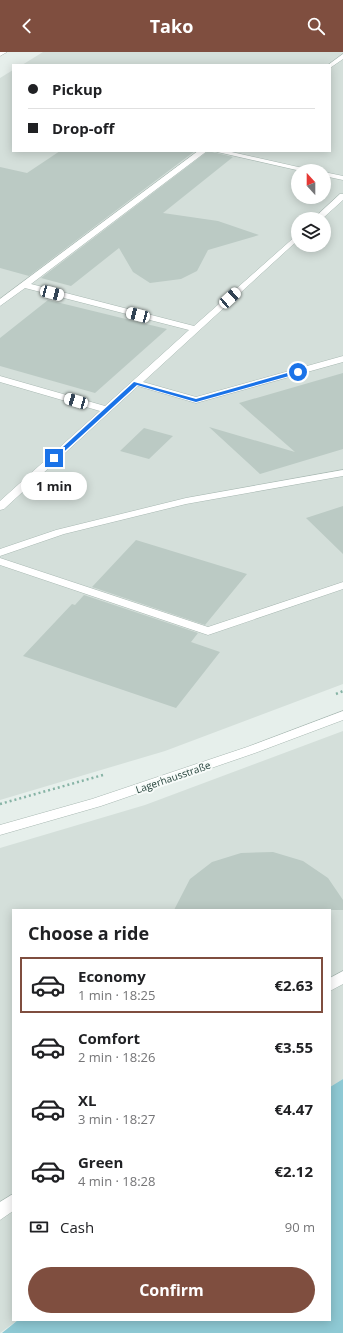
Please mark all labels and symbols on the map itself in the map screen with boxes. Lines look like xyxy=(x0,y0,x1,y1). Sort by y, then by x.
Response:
north arrow xyxy=(291,164,331,204)
car xyxy=(39,284,65,302)
car xyxy=(217,286,243,310)
car xyxy=(125,306,151,324)
route start xyxy=(289,363,307,381)
car xyxy=(63,392,89,410)
route end xyxy=(45,449,63,467)
callout: 1 min xyxy=(21,472,87,500)
street label: Lagerhausstraße xyxy=(134,758,213,796)

